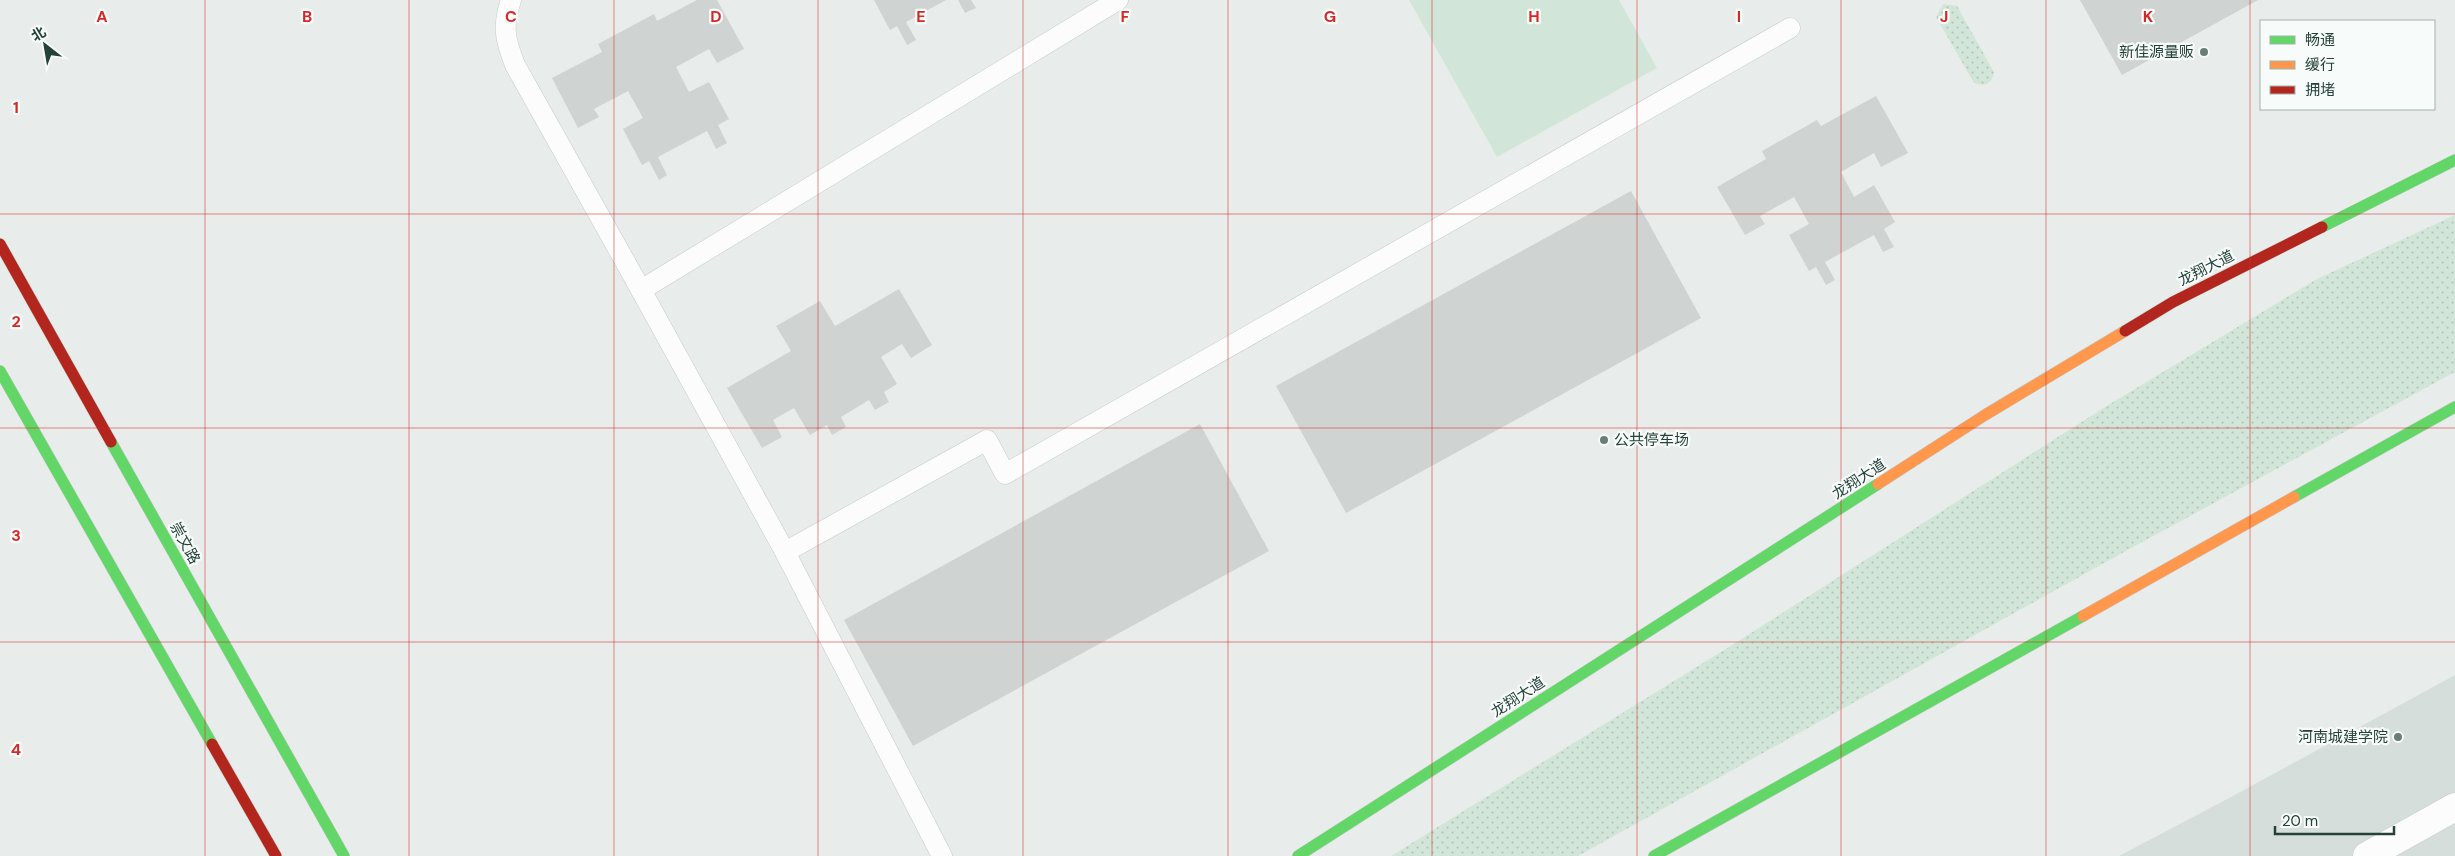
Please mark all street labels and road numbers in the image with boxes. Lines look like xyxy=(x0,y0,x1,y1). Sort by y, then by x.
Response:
street label: 龙翔大道 xyxy=(2175,245,2237,291)
street label: 龙翔大道 xyxy=(1828,454,1890,504)
street label: 崇文路 xyxy=(165,518,205,568)
street label: 龙翔大道 xyxy=(1487,672,1549,722)

